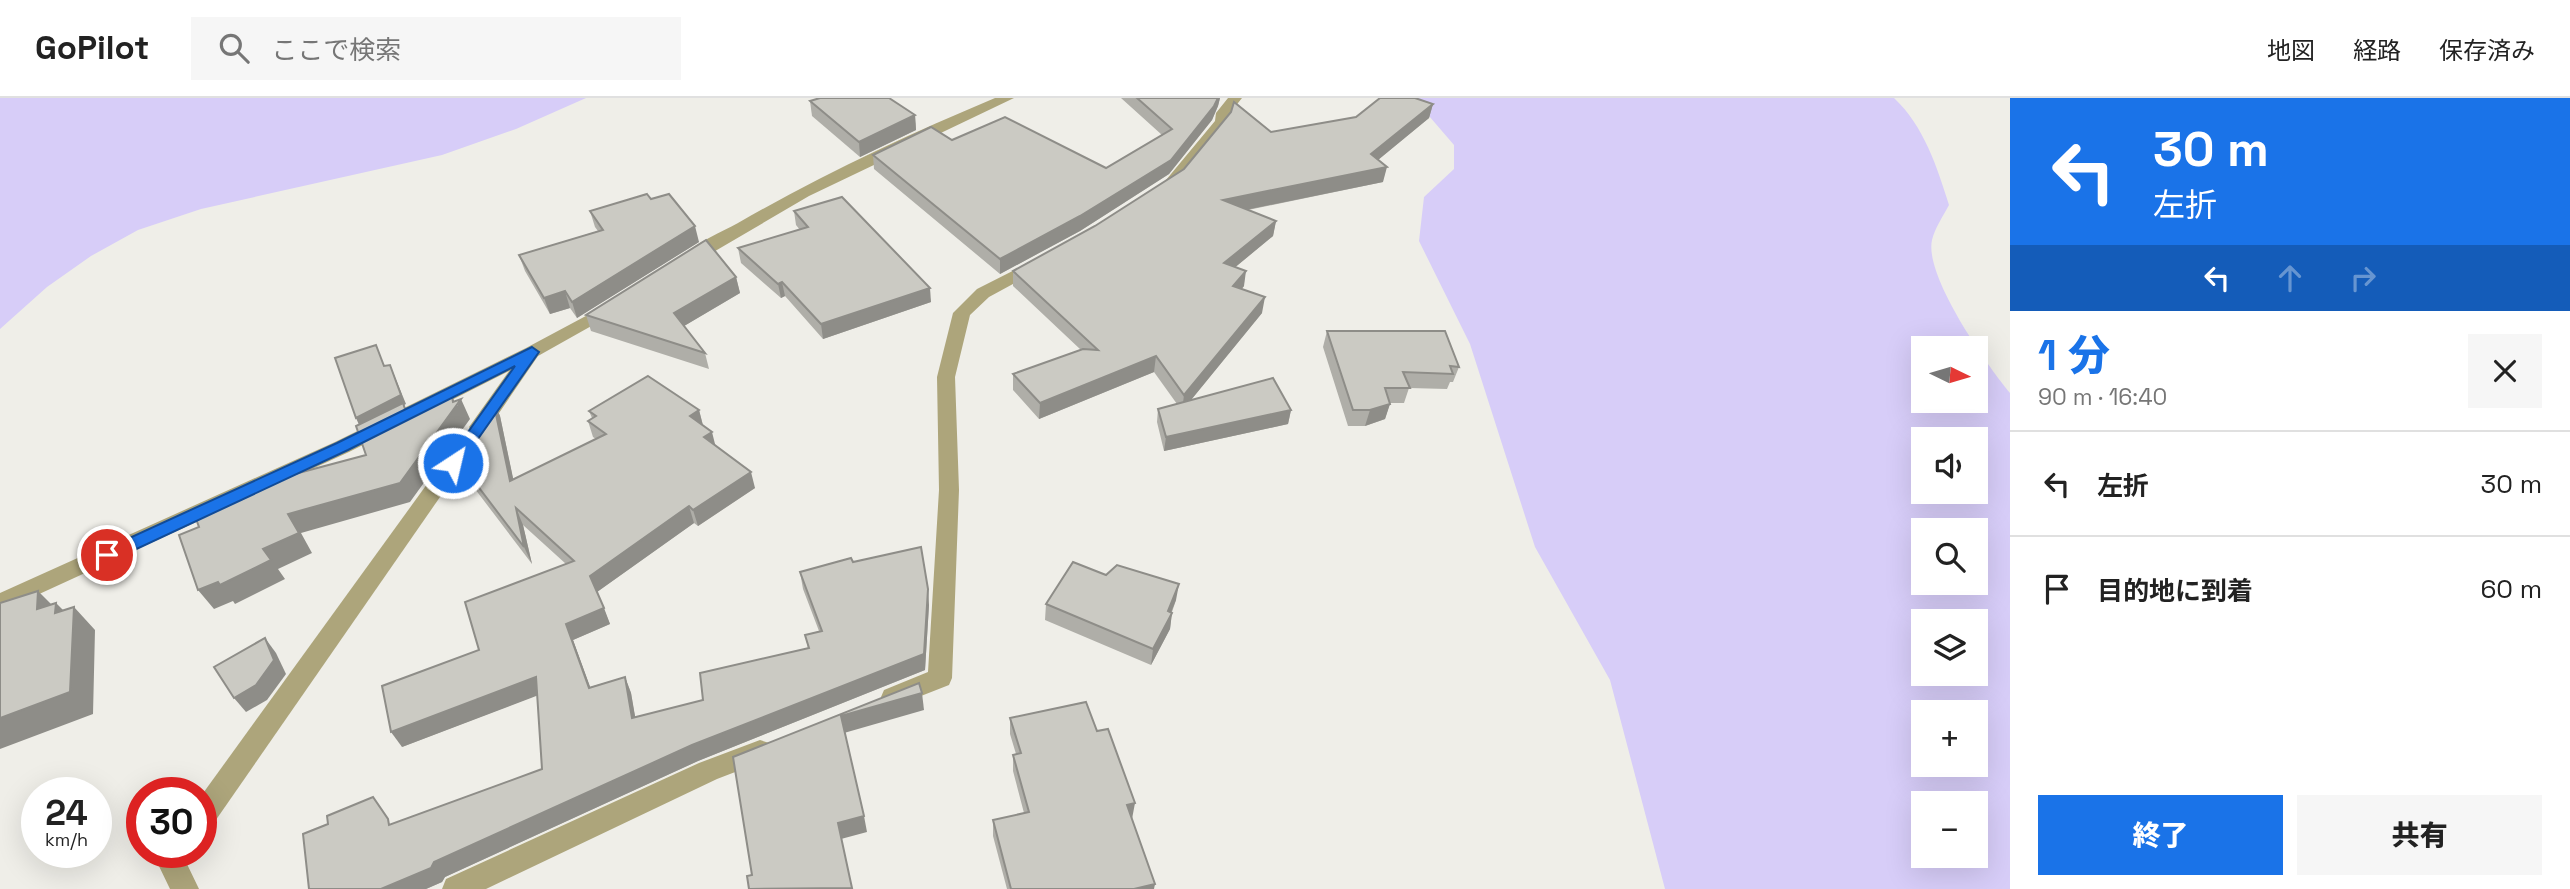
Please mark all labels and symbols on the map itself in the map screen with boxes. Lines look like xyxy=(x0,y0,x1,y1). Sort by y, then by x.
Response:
north arrow xyxy=(1911,336,1988,413)
position arrow xyxy=(416,426,490,500)
pin xyxy=(77,525,137,585)
speed limit sign: 30 xyxy=(126,777,217,868)

